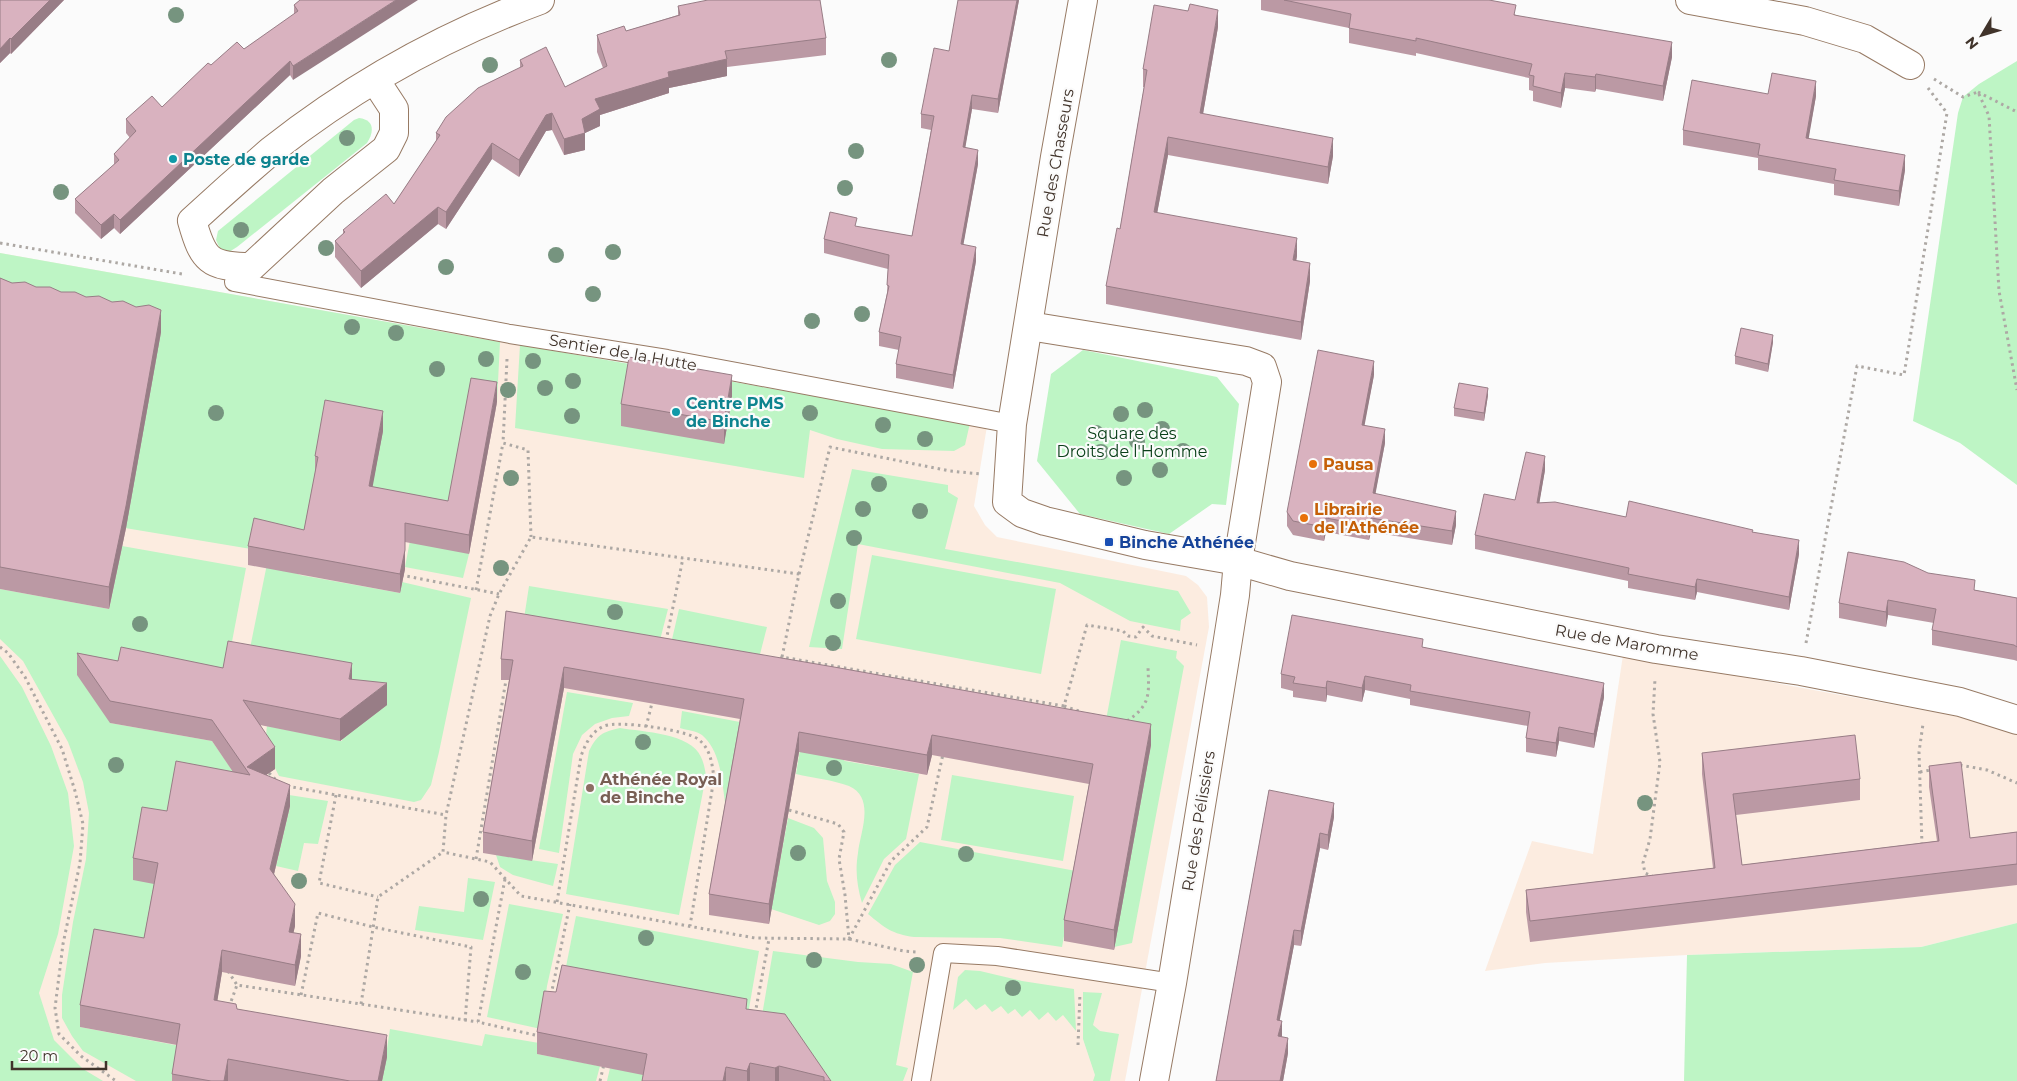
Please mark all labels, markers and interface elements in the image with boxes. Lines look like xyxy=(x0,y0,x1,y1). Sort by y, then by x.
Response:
north arrow xyxy=(1957,10,2007,60)
text: N xyxy=(1961,33,1982,53)
street label: Rue des Chasseurs xyxy=(1033,87,1078,239)
place label: Poste de garde xyxy=(183,150,310,169)
marker: Poste de garde xyxy=(167,153,179,165)
street label: Sentier de la Hutte xyxy=(547,330,698,375)
place label: Centre PMS de Binche xyxy=(686,394,784,431)
marker: Centre PMS de Binche xyxy=(670,406,682,418)
park label: Square des Droits de l'Homme xyxy=(1056,424,1208,461)
place label: Pausa xyxy=(1323,455,1374,474)
marker: Pausa xyxy=(1307,458,1319,470)
place label: Librairie de l'Athénée xyxy=(1314,500,1419,537)
marker: Librairie de l'Athénée xyxy=(1298,512,1310,524)
place label: Binche Athénée xyxy=(1119,533,1254,552)
marker: Binche Athénée xyxy=(1103,536,1115,548)
street label: Rue de Maromme xyxy=(1554,621,1700,664)
street label: Rue des Pélissiers xyxy=(1178,749,1219,893)
place label: Athénée Royal de Binche xyxy=(599,770,722,807)
marker: Athénée Royal de Binche xyxy=(584,782,596,794)
scale bar xyxy=(12,1038,106,1070)
text: 20 m xyxy=(20,1046,58,1065)

